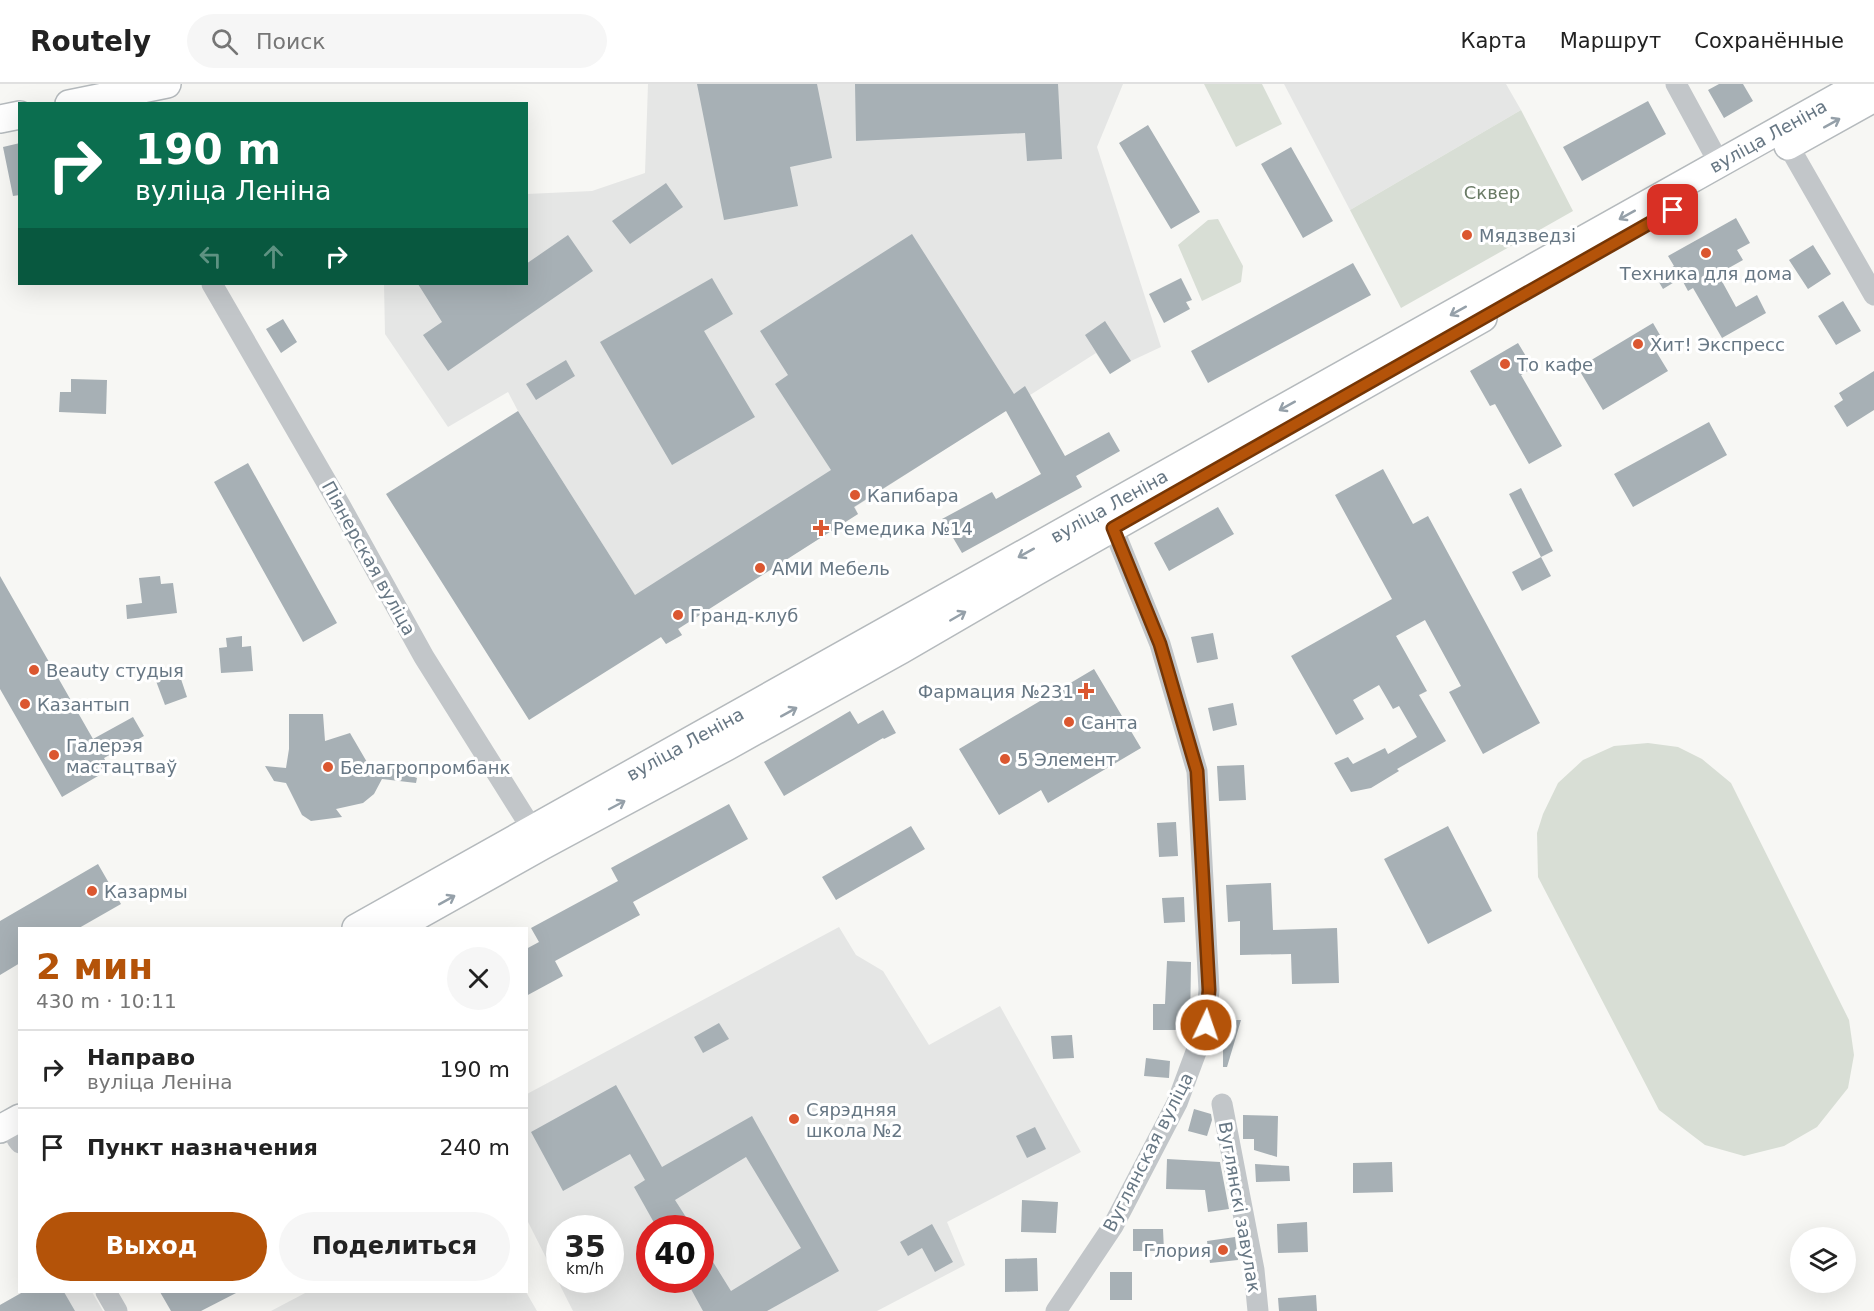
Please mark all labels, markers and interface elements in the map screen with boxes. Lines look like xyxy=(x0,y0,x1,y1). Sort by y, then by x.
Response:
search box xyxy=(187,14,607,68)
text: Routely xyxy=(30,25,151,58)
icon: search xyxy=(208,25,241,58)
text: Поиск xyxy=(256,29,326,54)
text: Карта xyxy=(1461,29,1527,53)
text: Маршрут xyxy=(1560,29,1661,53)
text: Сохранённые xyxy=(1694,29,1844,53)
street label: вуліца Леніна xyxy=(1706,95,1830,177)
one-way arrow xyxy=(1823,116,1840,128)
text: 190 m xyxy=(135,125,281,174)
icon: right xyxy=(36,126,114,204)
text: вуліца Леніна xyxy=(135,175,331,206)
park label: Сквер xyxy=(1464,182,1520,203)
pin xyxy=(1647,184,1698,235)
icon: arrive xyxy=(1656,193,1689,226)
one-way arrow xyxy=(1619,209,1636,221)
place label: Мядзведзі xyxy=(1479,225,1576,246)
marker: Мядзведзі xyxy=(1460,228,1474,242)
icon: left xyxy=(194,240,227,273)
icon: ahead xyxy=(257,240,290,273)
icon: right xyxy=(320,240,353,273)
marker: Техника для дома xyxy=(1699,246,1713,260)
place label: Техника для дома xyxy=(1619,263,1792,284)
one-way arrow xyxy=(1449,306,1467,317)
place label: Хит! Экспресс xyxy=(1650,334,1785,355)
marker: Хит! Экспресс xyxy=(1631,337,1645,351)
place label: То кафе xyxy=(1516,354,1593,375)
marker: То кафе xyxy=(1498,357,1512,371)
one-way arrow xyxy=(1279,400,1296,412)
street label: вуліца Леніна xyxy=(1047,465,1171,547)
street label: Піянерская вуліца xyxy=(318,477,420,639)
place label: Капибара xyxy=(867,485,959,506)
marker: Капибара xyxy=(848,488,862,502)
place label: Ремедика №14 xyxy=(833,518,973,539)
marker: Ремедика №14 xyxy=(814,521,828,535)
one-way arrow xyxy=(1017,548,1035,559)
place label: АМИ Мебель xyxy=(772,558,890,579)
marker: АМИ Мебель xyxy=(753,561,767,575)
place label: Гранд-клуб xyxy=(690,605,798,626)
marker: Гранд-клуб xyxy=(671,608,685,622)
one-way arrow xyxy=(949,610,966,622)
place label: Beauty студыя xyxy=(46,660,184,681)
marker: Beauty студыя xyxy=(27,663,41,677)
place label: Фармация №231 xyxy=(918,681,1074,702)
marker: Фармация №231 xyxy=(1079,684,1093,698)
place label: Казантып xyxy=(37,694,130,715)
marker: Казантып xyxy=(18,697,32,711)
street label: вуліца Леніна xyxy=(623,703,747,785)
one-way arrow xyxy=(779,706,797,717)
place label: Санта xyxy=(1081,712,1138,733)
marker: Санта xyxy=(1062,715,1076,729)
place label: Галерэя мастацтваў xyxy=(66,735,177,777)
marker: Галерэя мастацтваў xyxy=(47,748,61,762)
place label: 5 Элемент xyxy=(1017,749,1116,770)
marker: 5 Элемент xyxy=(998,752,1012,766)
place label: Белагропромбанк xyxy=(340,757,511,778)
marker: Белагропромбанк xyxy=(321,760,335,774)
one-way arrow xyxy=(608,799,626,810)
place label: Казармы xyxy=(104,881,188,902)
marker: Казармы xyxy=(85,884,99,898)
one-way arrow xyxy=(438,894,455,906)
text: 2 мин xyxy=(36,946,153,987)
button: close xyxy=(447,947,510,1010)
text: 430 m · 10:11 xyxy=(36,989,177,1013)
position arrow xyxy=(1174,993,1238,1057)
text: Направо xyxy=(87,1045,195,1070)
icon: right xyxy=(36,1053,69,1086)
text: 190 m xyxy=(440,1057,510,1082)
street label: Вуглянская вуліца xyxy=(1099,1069,1197,1235)
text: вуліца Леніна xyxy=(87,1070,233,1094)
place label: Сярэдняя школа №2 xyxy=(806,1099,903,1141)
marker: Сярэдняя школа №2 xyxy=(787,1112,801,1126)
street label: Вуглянскі завулак xyxy=(1215,1120,1265,1294)
icon: arrive xyxy=(36,1131,69,1164)
text: Пункт назначения xyxy=(87,1135,318,1160)
text: 240 m xyxy=(440,1135,510,1160)
button: Выход xyxy=(36,1212,267,1281)
button: Поделиться xyxy=(279,1212,510,1281)
speed limit sign: 40 xyxy=(636,1215,714,1293)
map controls xyxy=(1790,1227,1856,1293)
button: layers xyxy=(1790,1227,1856,1293)
text: 35 xyxy=(564,1229,606,1264)
place label: Глория xyxy=(1144,1240,1211,1261)
marker: Глория xyxy=(1216,1243,1230,1257)
text: km/h xyxy=(566,1260,604,1278)

